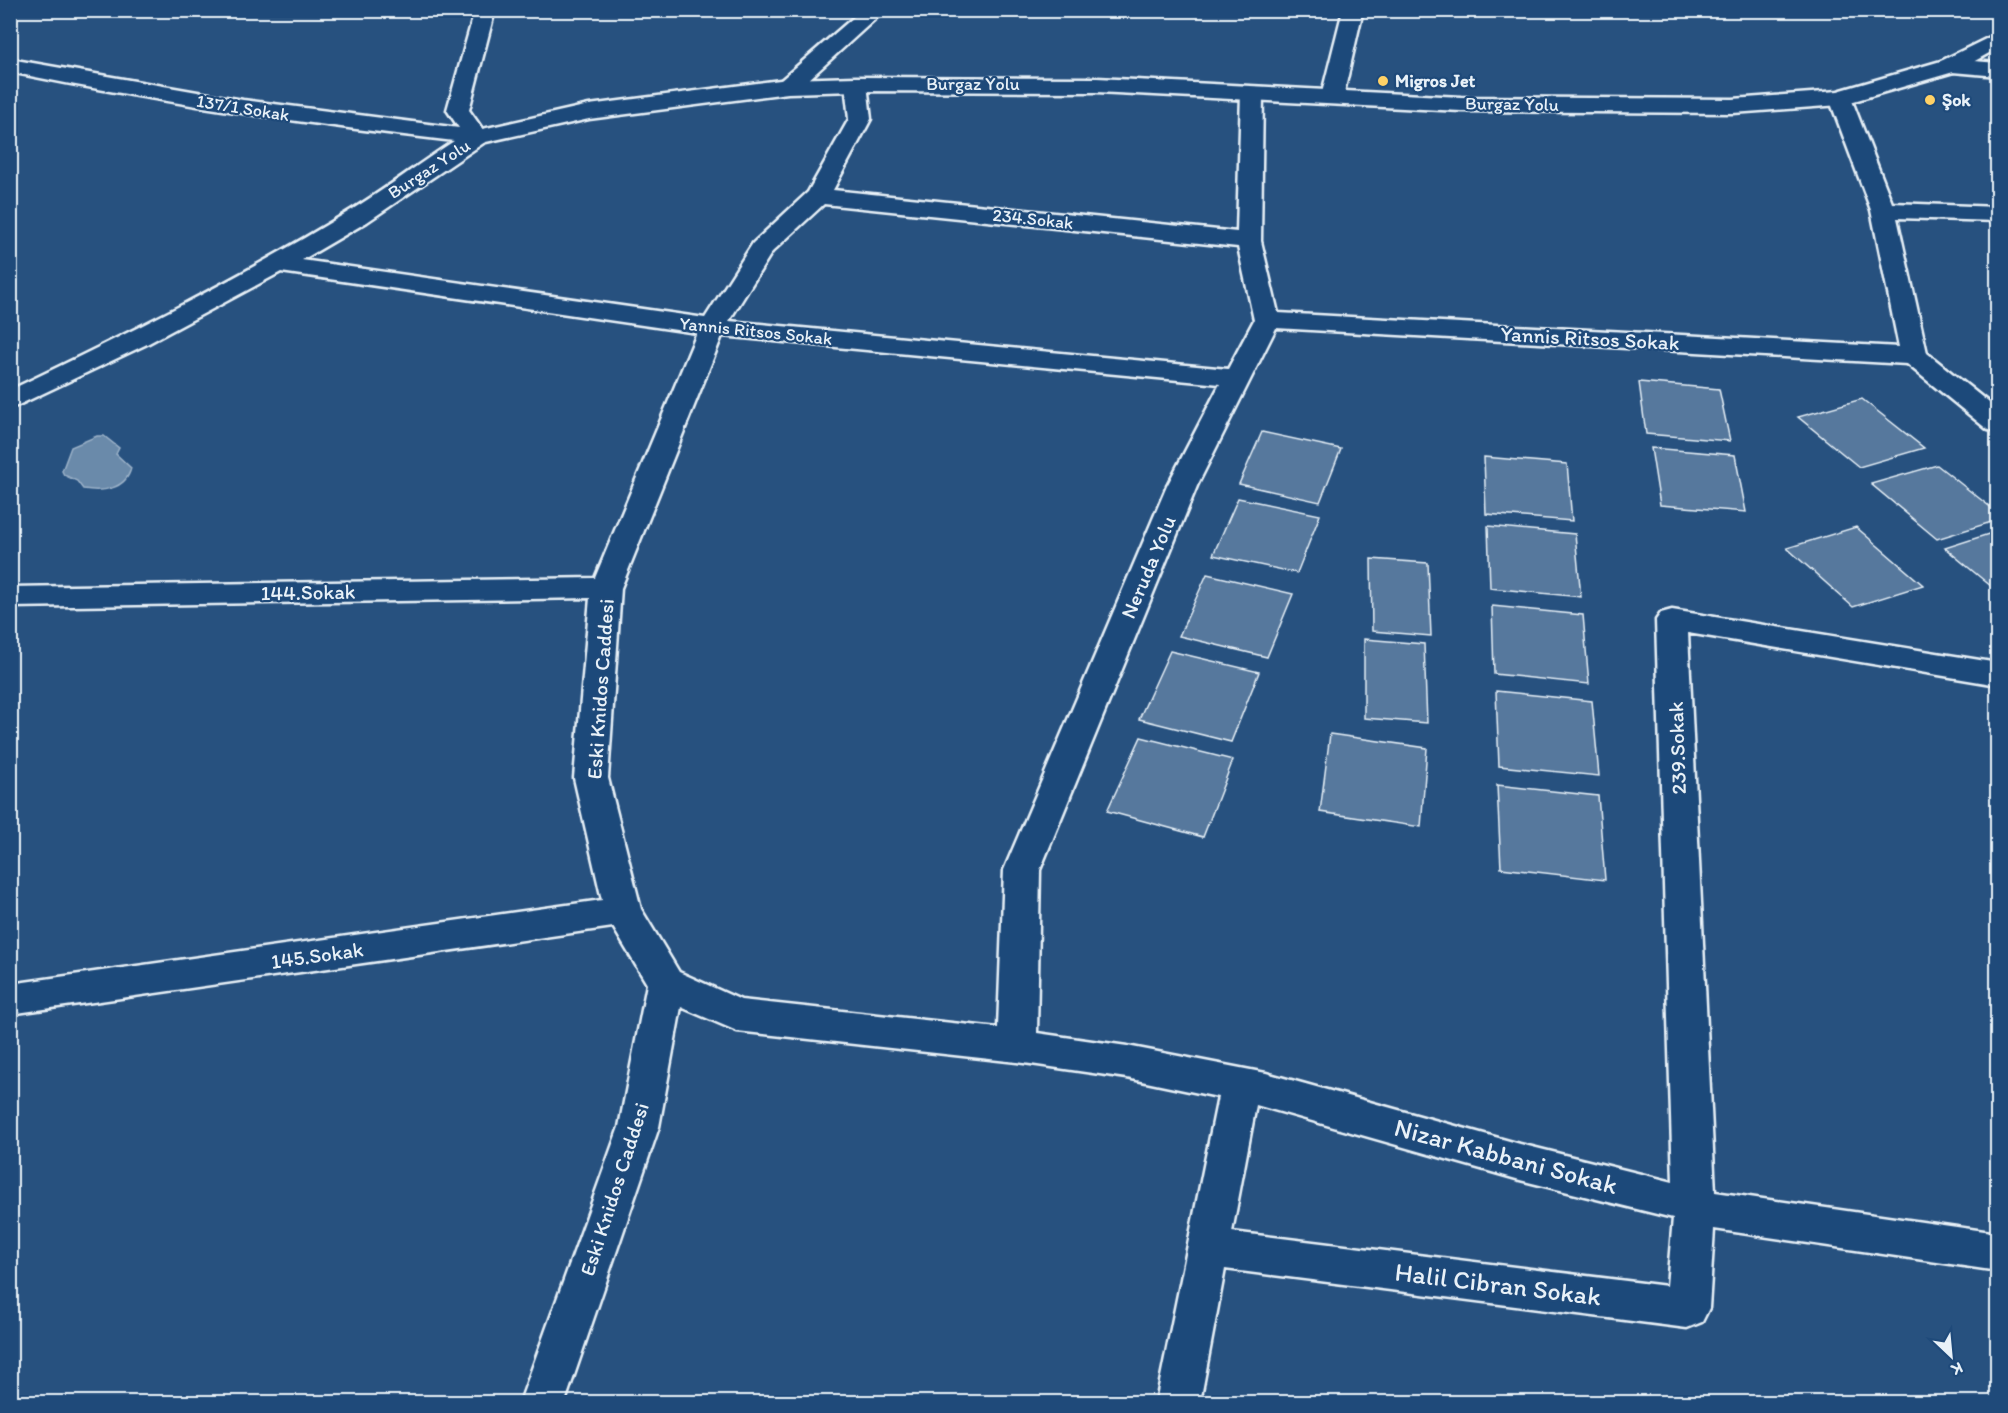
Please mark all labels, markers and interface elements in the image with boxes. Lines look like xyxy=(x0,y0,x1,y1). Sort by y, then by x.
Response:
place label: Migros Jet xyxy=(1395,70,1476,92)
street label: Burgaz Yolu xyxy=(926,73,1020,95)
marker: Migros Jet xyxy=(1376,74,1390,88)
place label: Şok xyxy=(1942,89,1971,111)
street label: 137/1 Sokak xyxy=(195,90,291,126)
street label: Burgaz Yolu xyxy=(1465,92,1559,116)
marker: Şok xyxy=(1923,93,1937,107)
street label: Burgaz Yolu xyxy=(384,134,474,204)
street label: 234.Sokak xyxy=(991,204,1075,234)
street label: Yannis Ritsos Sokak xyxy=(678,312,834,350)
street label: Yannis Ritsos Sokak xyxy=(1500,321,1680,355)
street label: Neruda Yolu xyxy=(1115,512,1181,622)
street label: 144.Sokak xyxy=(260,579,356,605)
street label: Eski Knidos Caddesi xyxy=(581,598,619,780)
street label: 239.Sokak xyxy=(1663,701,1691,795)
street label: 145.Sokak xyxy=(269,936,365,974)
street label: Eski Knidos Caddesi xyxy=(574,1099,654,1279)
street label: Nizar Kabbani Sokak xyxy=(1391,1111,1622,1201)
street label: Halil Cibran Sokak xyxy=(1393,1255,1603,1313)
north arrow xyxy=(1921,1326,1981,1386)
text: K xyxy=(1948,1358,1966,1380)

